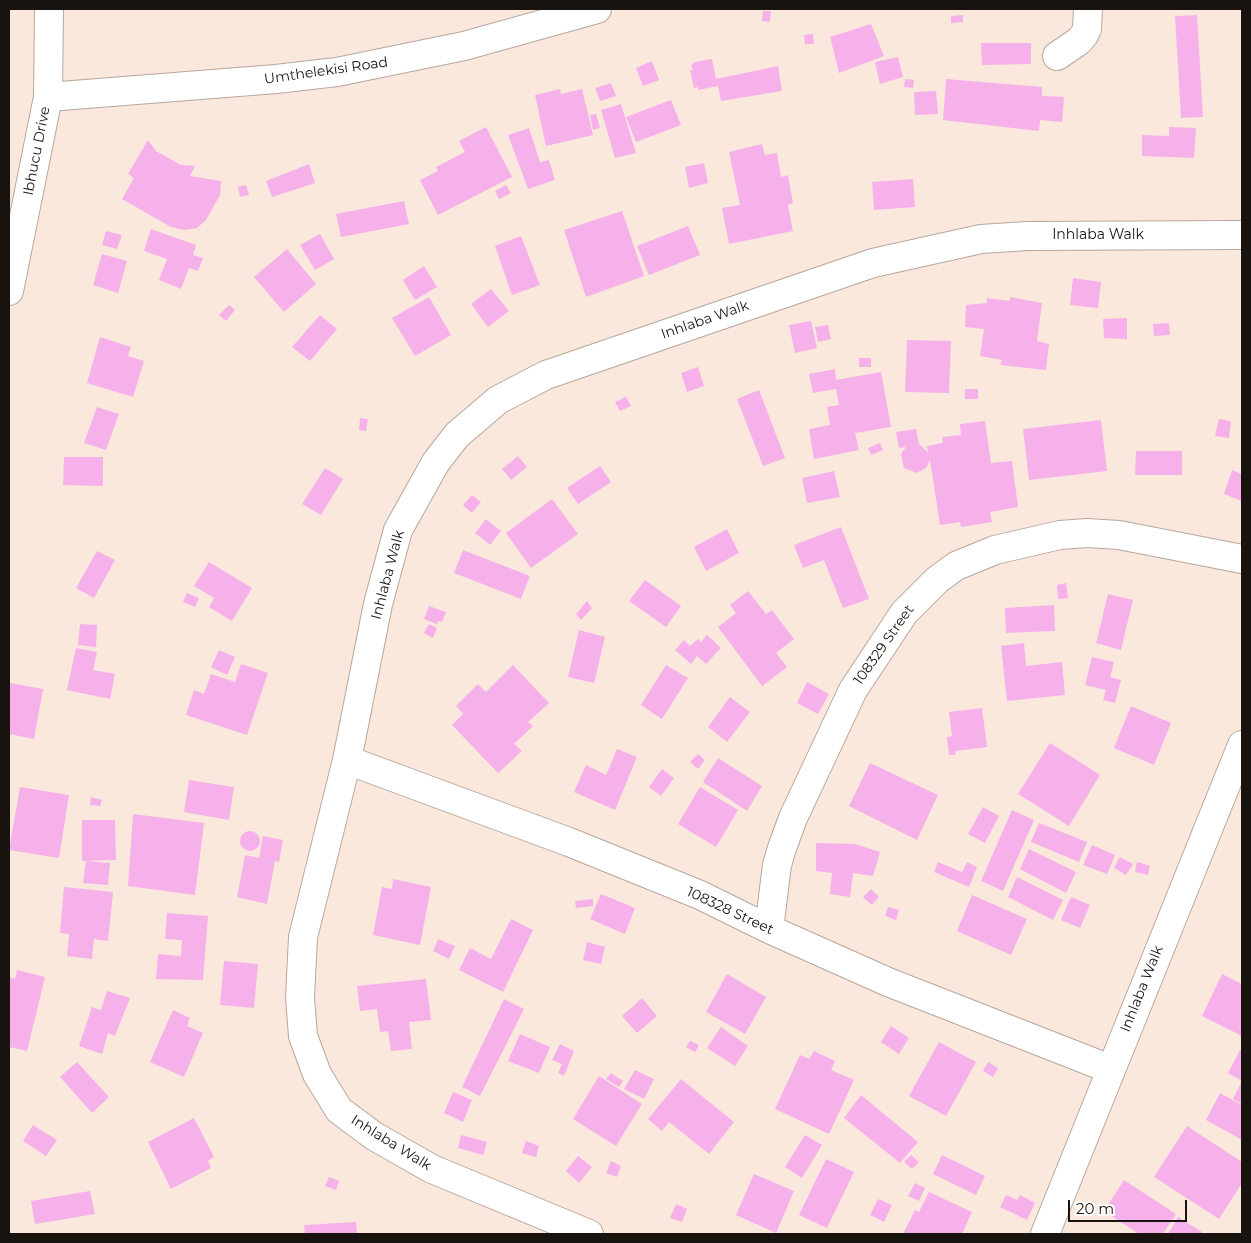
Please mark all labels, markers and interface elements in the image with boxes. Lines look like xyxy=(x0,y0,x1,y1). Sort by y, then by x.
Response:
street label: Umthelekisi Road xyxy=(263,54,389,88)
street label: Ibhucu Drive xyxy=(20,105,54,197)
street label: Inhlaba Walk xyxy=(1052,227,1144,243)
street label: Inhlaba Walk xyxy=(659,297,751,343)
street label: Inhlaba Walk xyxy=(368,529,408,621)
street label: 108329 Street xyxy=(850,602,918,688)
street label: 108328 Street xyxy=(684,884,776,938)
street label: Inhlaba Walk xyxy=(1117,943,1167,1035)
street label: Inhlaba Walk xyxy=(348,1112,434,1174)
scale bar xyxy=(1071,1190,1190,1222)
text: 20 m xyxy=(1076,1199,1114,1218)

